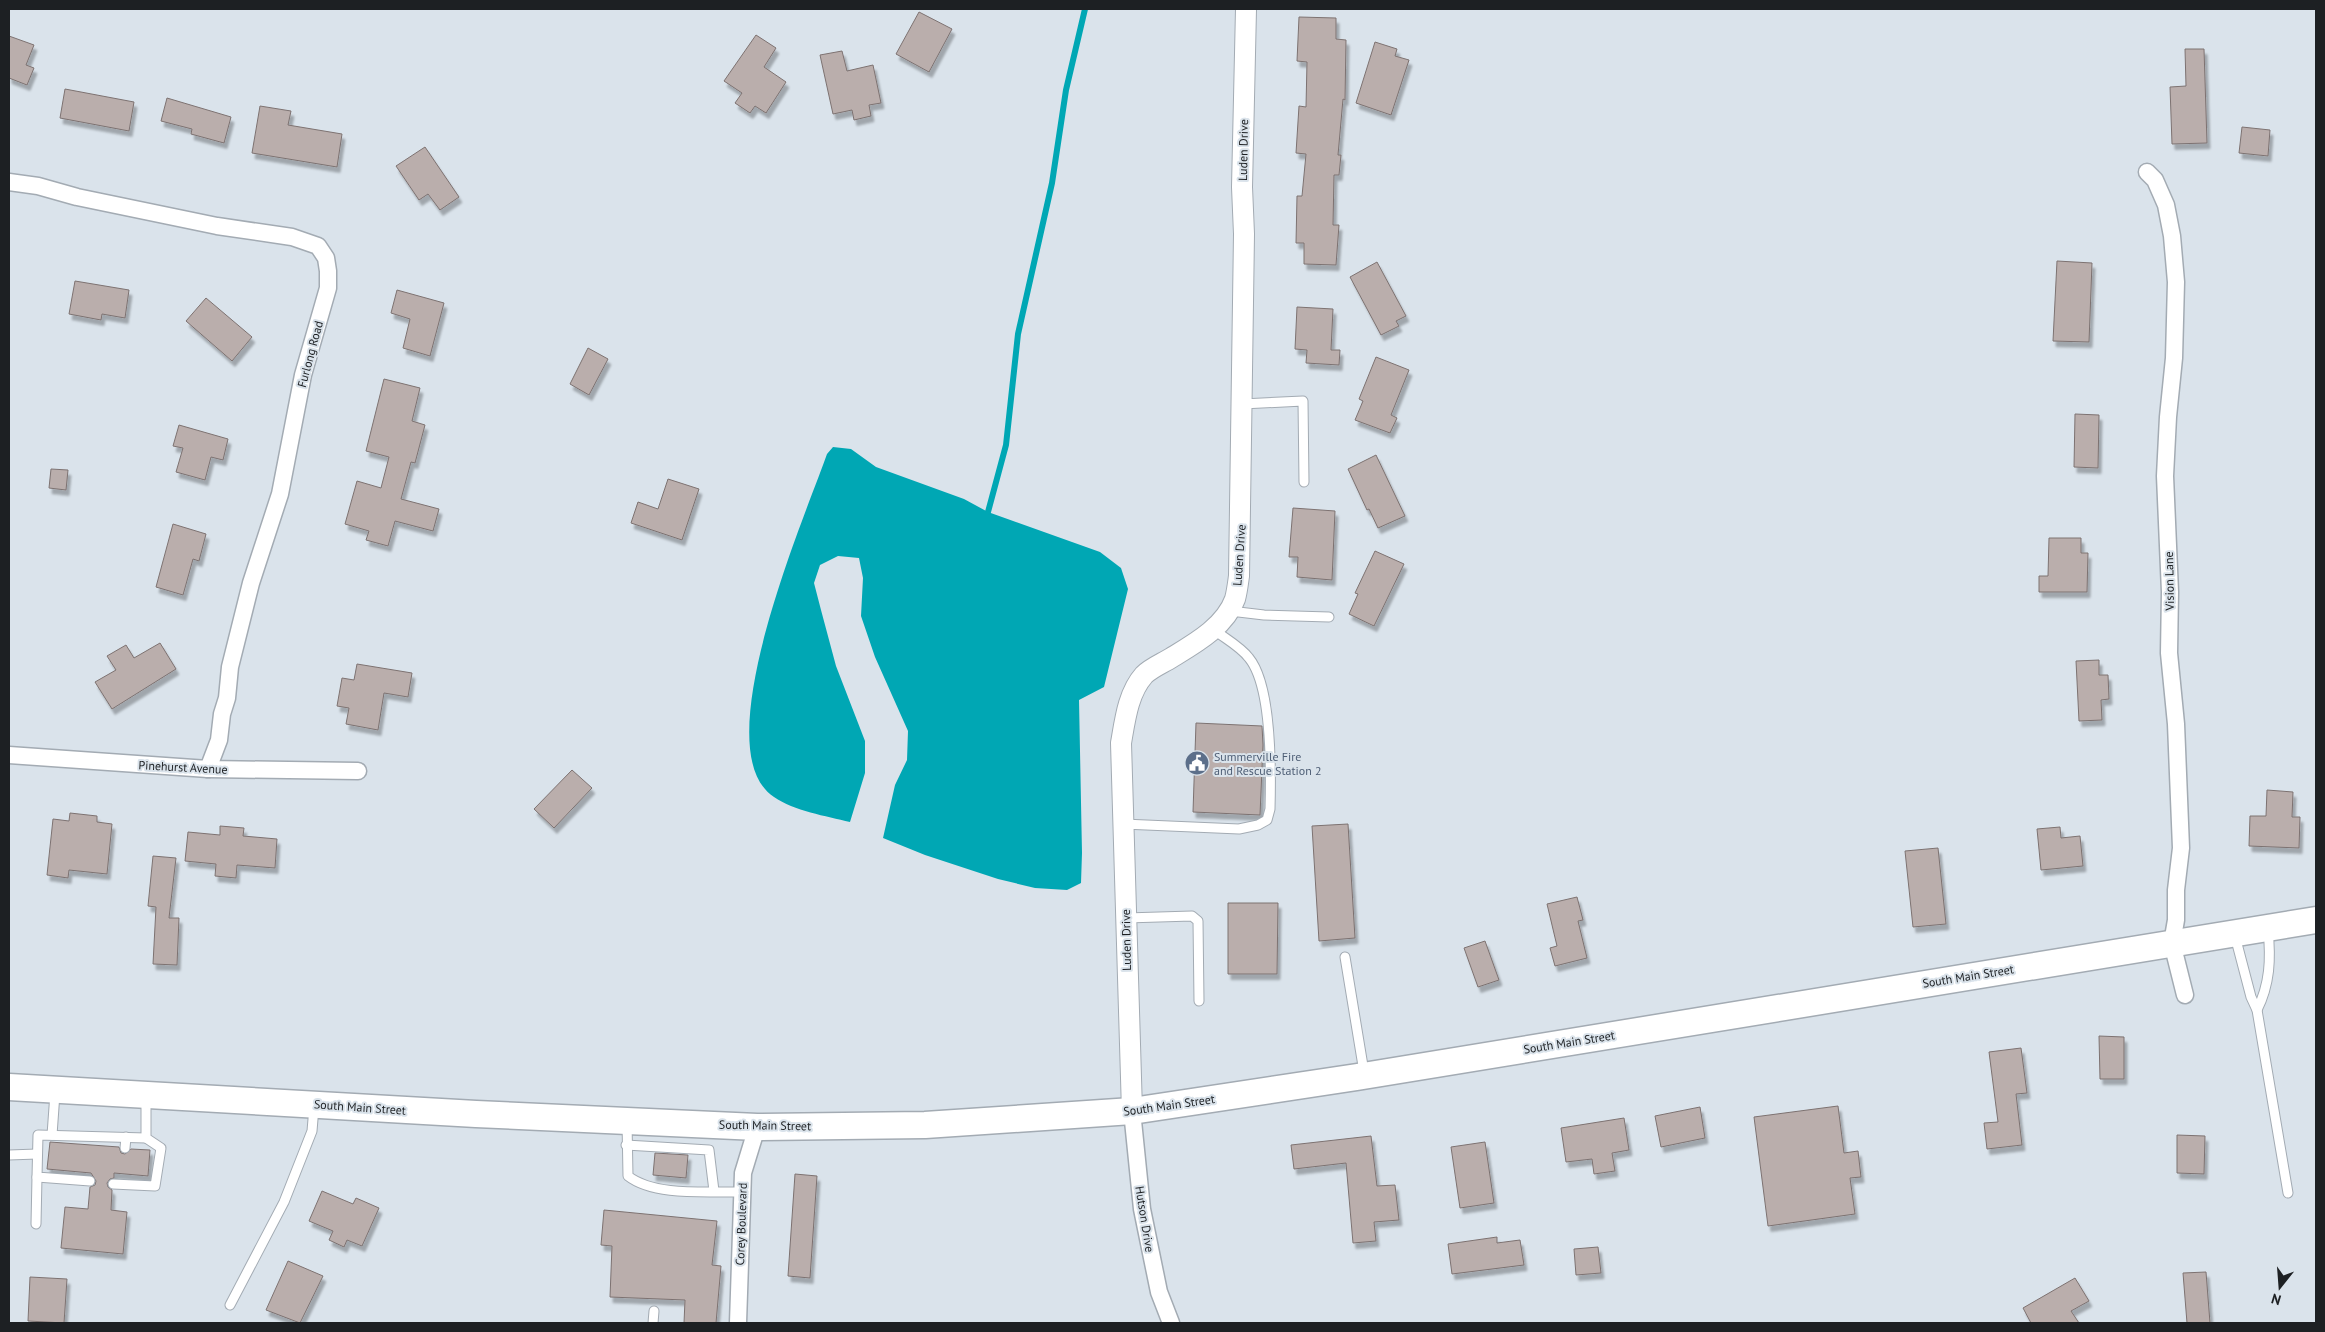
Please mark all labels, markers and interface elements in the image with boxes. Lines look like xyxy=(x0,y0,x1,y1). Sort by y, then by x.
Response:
street label: Luden Drive xyxy=(1235,119,1251,181)
street label: Furlong Road xyxy=(294,319,326,389)
street label: Luden Drive xyxy=(1229,524,1249,586)
street label: Vision Lane xyxy=(2161,551,2177,612)
place label: Summerville Fire and Rescue Station 2 xyxy=(1214,749,1322,778)
public building icon: Summerville Fire and Rescue Station 2 xyxy=(1184,750,1210,776)
street label: Pinehurst Avenue xyxy=(138,757,228,777)
street label: Luden Drive xyxy=(1118,909,1134,971)
street label: South Main Street xyxy=(1921,961,2015,991)
street label: South Main Street xyxy=(1522,1027,1616,1057)
street label: South Main Street xyxy=(1122,1091,1216,1119)
street label: South Main Street xyxy=(313,1096,407,1118)
street label: South Main Street xyxy=(719,1117,811,1133)
street label: Corey Boulevard xyxy=(732,1182,750,1266)
street label: Hutson Drive xyxy=(1132,1185,1158,1253)
north arrow xyxy=(2255,1262,2305,1312)
text: N xyxy=(2269,1289,2283,1309)

